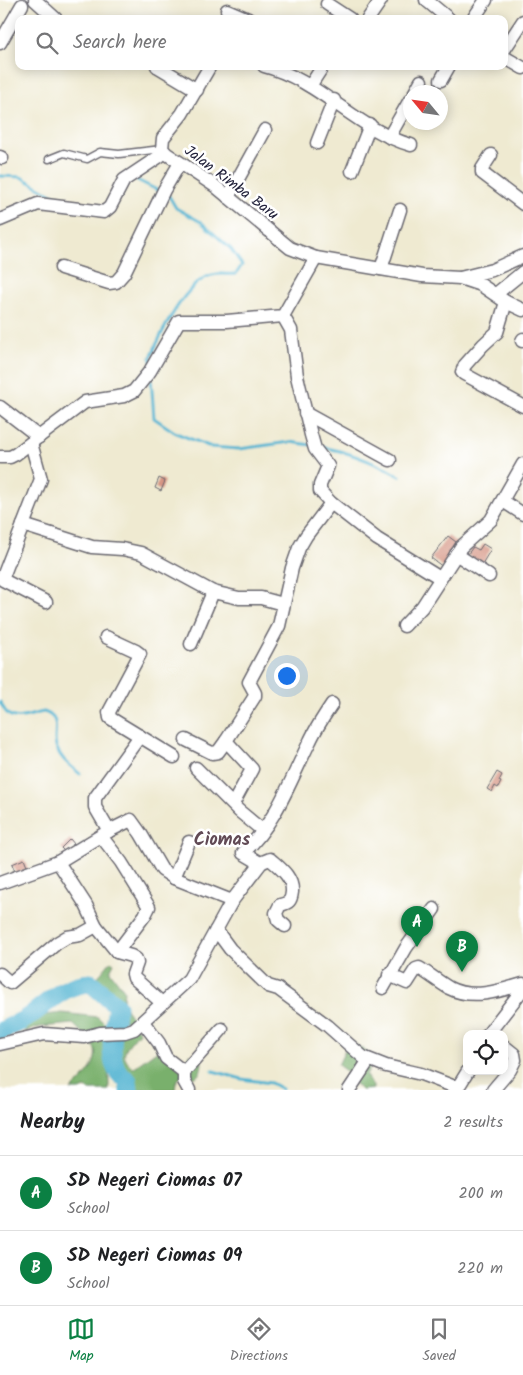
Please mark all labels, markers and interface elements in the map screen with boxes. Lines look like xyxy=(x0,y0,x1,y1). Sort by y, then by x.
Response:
search box xyxy=(15,15,508,70)
text: Search here xyxy=(73,28,167,58)
icon: search xyxy=(33,29,61,57)
north arrow xyxy=(403,85,448,130)
street label: Jalan Rimba Baru xyxy=(179,139,283,227)
your location xyxy=(274,663,300,689)
district label: Ciomas xyxy=(194,826,251,855)
pin: A xyxy=(401,906,433,947)
pin: B xyxy=(446,931,478,972)
map controls xyxy=(463,1030,508,1075)
button: locate xyxy=(463,1030,508,1075)
text: Nearby xyxy=(20,1106,85,1139)
text: 2 results xyxy=(443,1110,503,1135)
text: SD Negeri Ciomas 07 xyxy=(67,1166,242,1196)
text: A xyxy=(31,1181,41,1206)
text: 200 m xyxy=(459,1181,503,1206)
text: School xyxy=(67,1196,110,1221)
text: SD Negeri Ciomas 09 xyxy=(67,1241,242,1271)
text: B xyxy=(31,1256,41,1281)
text: 220 m xyxy=(457,1256,503,1281)
text: School xyxy=(67,1271,110,1296)
tab: Map xyxy=(67,1315,95,1367)
tab: Directions xyxy=(230,1315,288,1367)
tab: Saved xyxy=(422,1315,456,1367)

